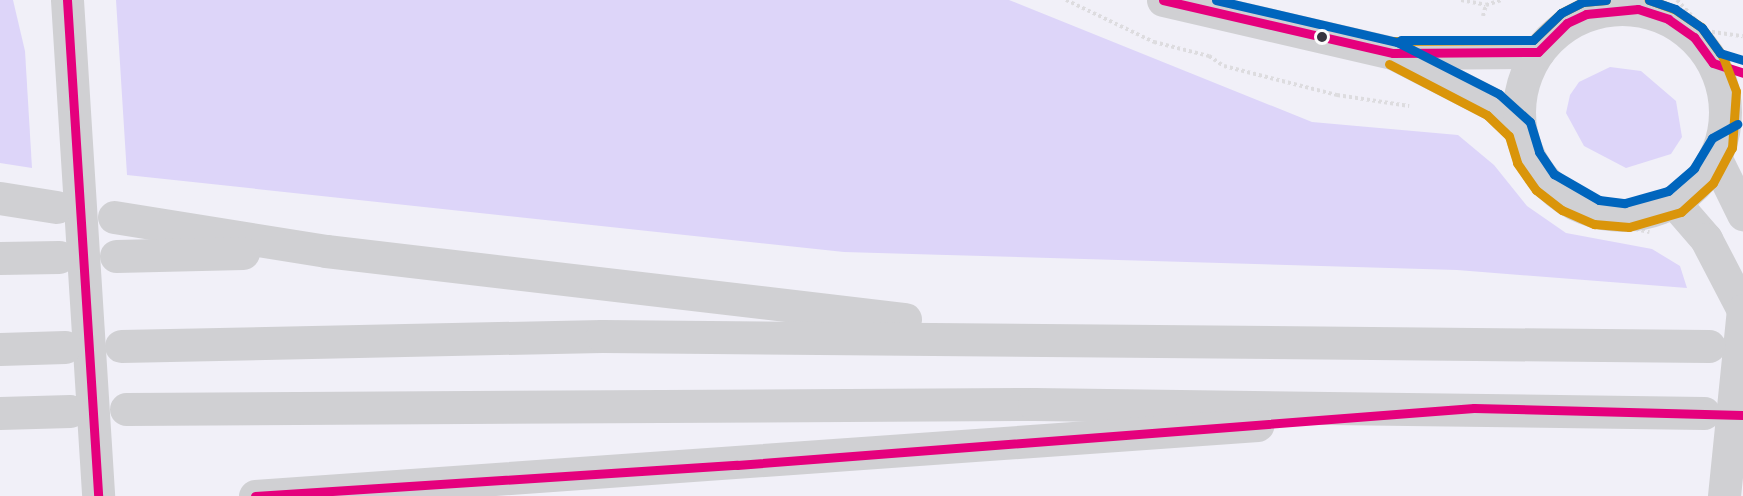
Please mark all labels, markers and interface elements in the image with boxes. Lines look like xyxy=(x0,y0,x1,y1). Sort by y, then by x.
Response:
unlabelled marker xyxy=(1316,31,1328,43)

